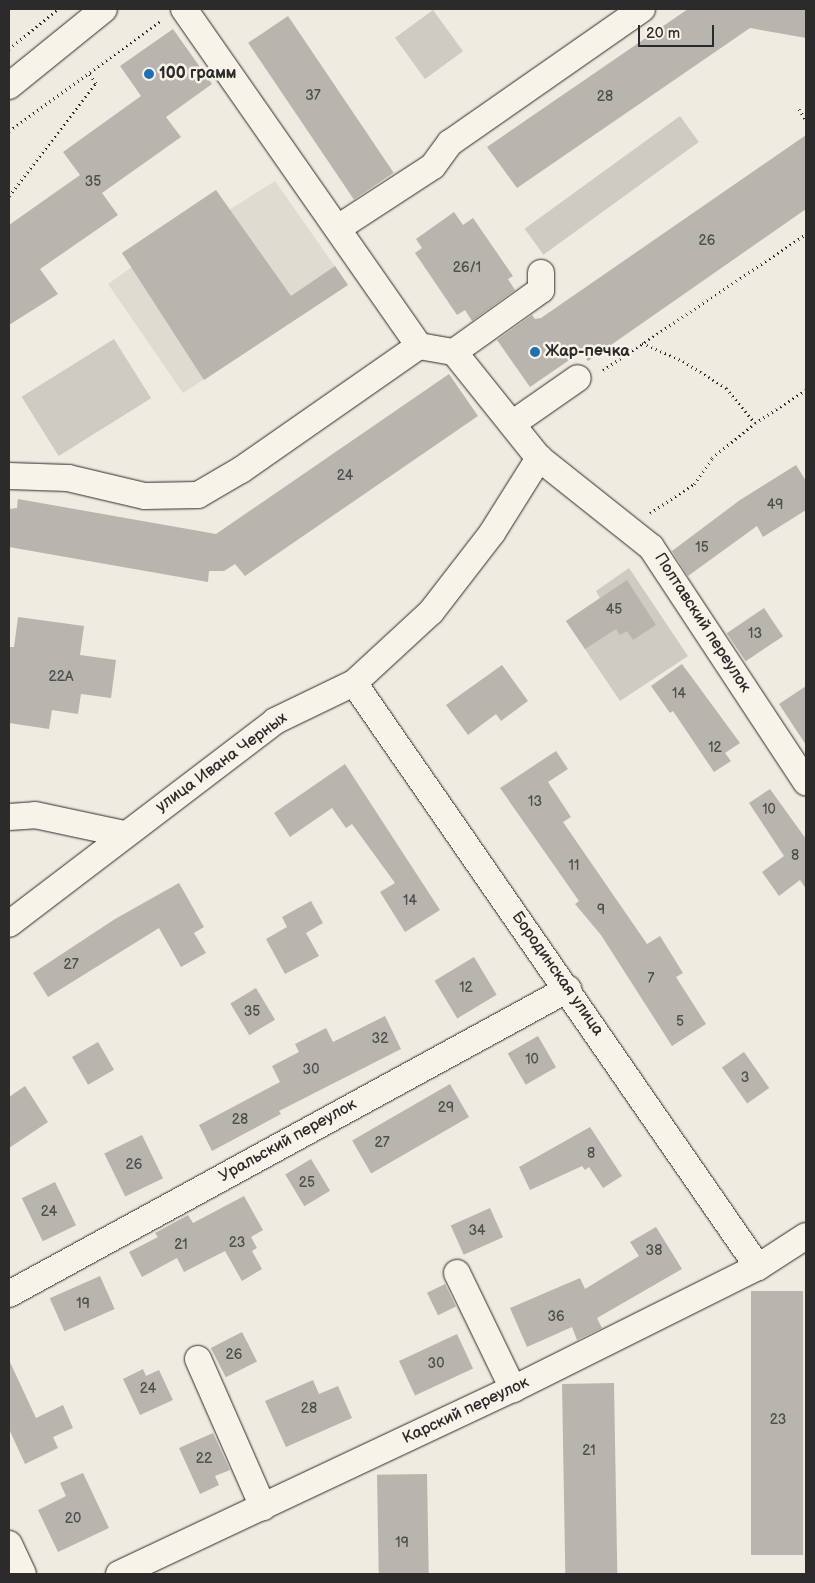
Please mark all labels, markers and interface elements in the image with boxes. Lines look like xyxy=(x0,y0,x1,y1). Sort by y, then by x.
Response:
scale bar xyxy=(640,15,716,47)
text: 20 m xyxy=(646,24,680,43)
place label: 100 грамм xyxy=(159,64,237,84)
marker: 100 грамм xyxy=(143,68,155,80)
house number: 37 xyxy=(305,88,321,104)
house number: 28 xyxy=(597,89,613,105)
house number: 35 xyxy=(85,174,101,190)
house number: 26 xyxy=(699,233,715,249)
house number: 26/1 xyxy=(453,260,481,276)
place label: Жар-печка xyxy=(545,342,629,362)
marker: Жар-печка xyxy=(529,346,541,358)
house number: 24 xyxy=(337,468,353,484)
house number: 49 xyxy=(767,497,783,513)
house number: 15 xyxy=(695,540,709,556)
street label: Полтавский переулок xyxy=(650,550,754,696)
house number: 45 xyxy=(606,602,622,618)
house number: 13 xyxy=(748,626,762,642)
house number: 22А xyxy=(48,669,74,685)
house number: 14 xyxy=(672,686,686,702)
street label: улица Ивана Черных xyxy=(153,709,291,817)
house number: 12 xyxy=(708,740,722,756)
house number: 13 xyxy=(528,794,542,810)
house number: 10 xyxy=(762,802,776,818)
house number: 8 xyxy=(791,848,799,864)
house number: 11 xyxy=(569,858,579,874)
house number: 14 xyxy=(403,893,417,909)
house number: 9 xyxy=(597,902,605,918)
street label: Бородинская улица xyxy=(507,908,607,1040)
house number: 27 xyxy=(63,957,79,973)
house number: 7 xyxy=(648,971,654,987)
house number: 12 xyxy=(459,980,473,996)
house number: 35 xyxy=(244,1004,260,1020)
house number: 5 xyxy=(676,1014,684,1030)
house number: 32 xyxy=(372,1031,388,1047)
house number: 10 xyxy=(525,1052,539,1068)
house number: 30 xyxy=(303,1062,319,1078)
house number: 3 xyxy=(741,1070,749,1086)
street label: Уральский переулок xyxy=(216,1095,360,1187)
house number: 29 xyxy=(438,1100,454,1116)
house number: 28 xyxy=(232,1112,248,1128)
house number: 27 xyxy=(374,1135,390,1151)
house number: 8 xyxy=(587,1146,595,1162)
house number: 26 xyxy=(126,1157,142,1173)
house number: 25 xyxy=(299,1175,315,1191)
house number: 24 xyxy=(41,1204,57,1220)
house number: 34 xyxy=(468,1223,486,1239)
house number: 23 xyxy=(229,1235,245,1251)
house number: 21 xyxy=(174,1237,188,1253)
house number: 38 xyxy=(646,1243,662,1259)
house number: 19 xyxy=(76,1296,90,1312)
house number: 36 xyxy=(547,1309,565,1325)
house number: 26 xyxy=(226,1347,242,1363)
house number: 30 xyxy=(428,1356,444,1372)
street label: Карский переулок xyxy=(400,1373,532,1449)
house number: 24 xyxy=(140,1381,156,1397)
house number: 28 xyxy=(301,1401,317,1417)
house number: 23 xyxy=(770,1412,786,1428)
house number: 21 xyxy=(582,1443,596,1459)
house number: 22 xyxy=(196,1451,212,1467)
house number: 20 xyxy=(65,1511,81,1527)
house number: 19 xyxy=(395,1535,409,1551)

